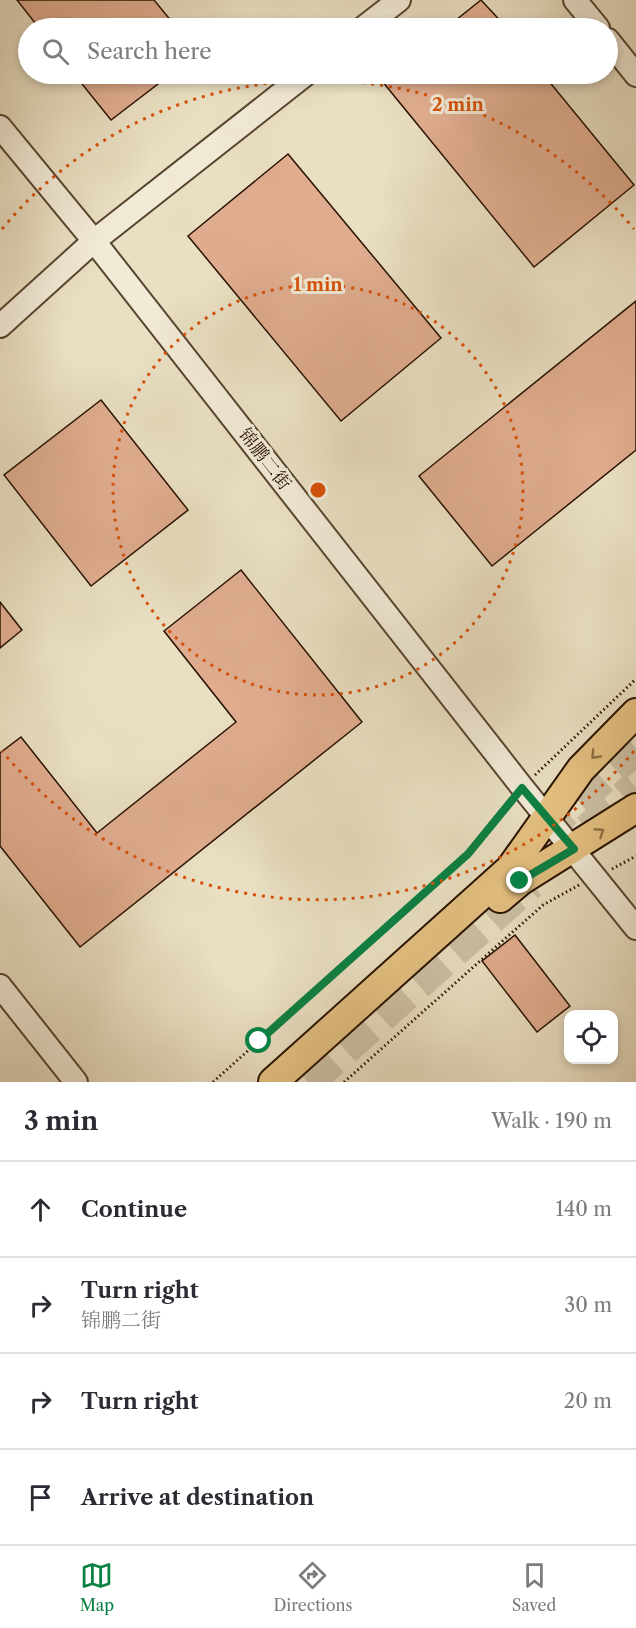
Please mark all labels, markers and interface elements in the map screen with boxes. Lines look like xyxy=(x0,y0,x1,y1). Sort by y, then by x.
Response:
search box xyxy=(18,18,618,84)
icon: search xyxy=(39,35,72,68)
text: Search here xyxy=(87,38,212,65)
text: 2 min xyxy=(432,94,485,116)
text: 1 min xyxy=(293,274,343,296)
street label: 锦鹏二街 xyxy=(234,424,296,494)
centre of rings xyxy=(308,480,328,500)
one-way arrow xyxy=(592,747,603,758)
one-way arrow xyxy=(593,829,604,840)
route end xyxy=(506,867,532,893)
map controls xyxy=(564,1010,618,1064)
button: locate xyxy=(564,1010,618,1064)
route start xyxy=(245,1027,271,1053)
text: 3 min xyxy=(24,1105,98,1137)
text: Walk · 190 m xyxy=(491,1109,612,1133)
icon: ahead xyxy=(24,1193,57,1226)
text: Continue xyxy=(81,1196,187,1223)
text: 140 m xyxy=(555,1197,612,1221)
text: Turn right xyxy=(81,1277,199,1304)
icon: right xyxy=(24,1289,57,1322)
text: 30 m xyxy=(564,1293,612,1317)
text: 锦鹏二街 xyxy=(81,1308,161,1332)
icon: right xyxy=(24,1385,57,1418)
text: Turn right xyxy=(81,1388,199,1415)
text: 20 m xyxy=(564,1389,612,1413)
icon: arrive xyxy=(24,1481,57,1514)
text: Arrive at destination xyxy=(81,1484,314,1511)
tab: Map xyxy=(80,1559,114,1615)
tab: Directions xyxy=(273,1559,352,1615)
tab: Saved xyxy=(512,1559,556,1615)

